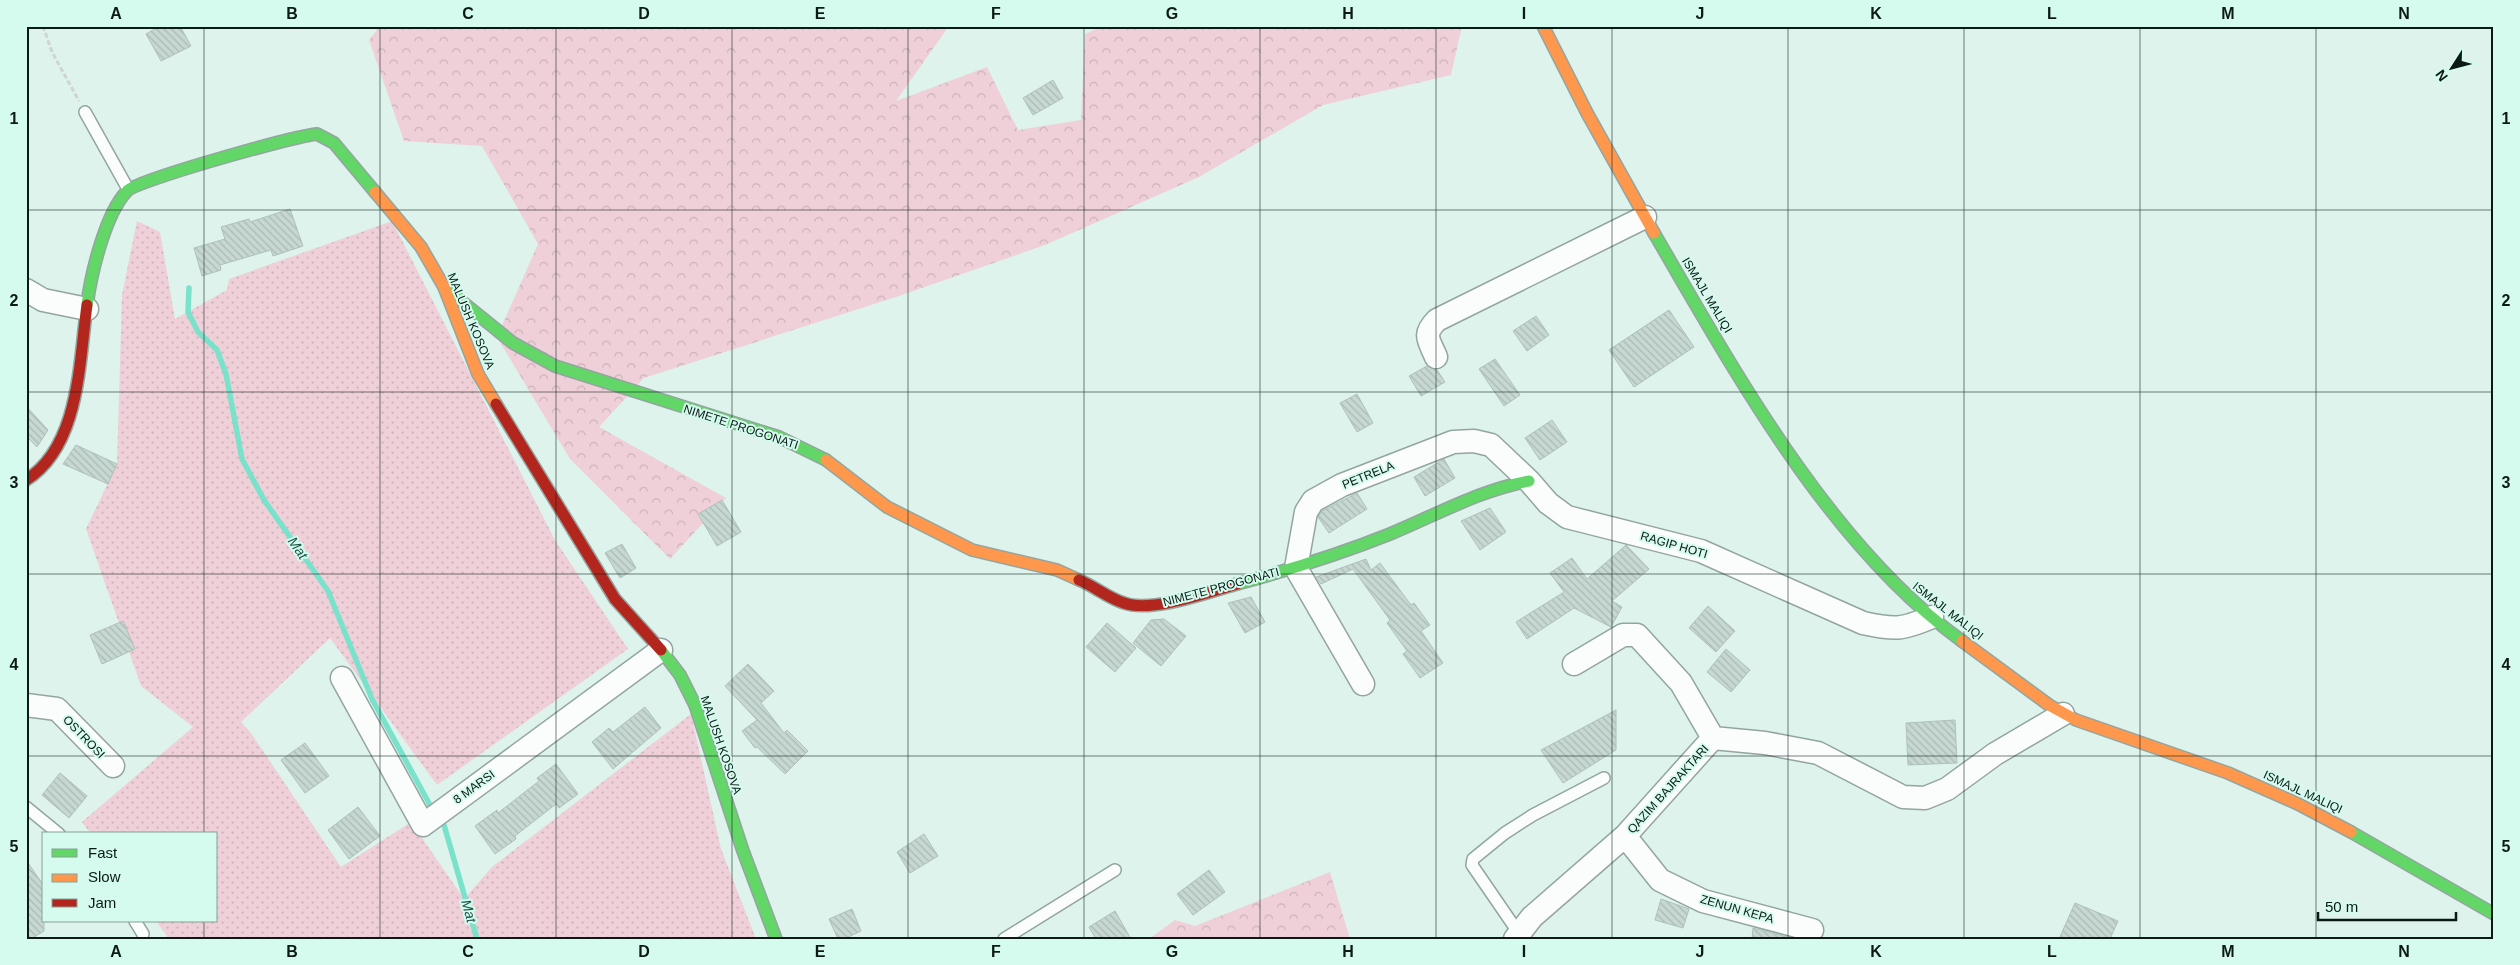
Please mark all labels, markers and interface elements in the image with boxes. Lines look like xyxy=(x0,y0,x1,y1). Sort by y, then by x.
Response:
text: A xyxy=(110,5,122,22)
text: B xyxy=(286,5,298,22)
text: C xyxy=(462,5,474,22)
text: D xyxy=(638,5,650,22)
text: E xyxy=(815,5,826,22)
text: F xyxy=(991,5,1001,22)
text: G xyxy=(1166,5,1178,22)
text: H xyxy=(1342,5,1354,22)
text: I xyxy=(1522,5,1526,22)
text: J xyxy=(1696,5,1704,22)
text: K xyxy=(1870,5,1882,22)
text: L xyxy=(2047,5,2057,22)
text: M xyxy=(2221,5,2235,22)
text: N xyxy=(2398,5,2410,22)
north arrow xyxy=(2428,42,2478,92)
text: N xyxy=(2432,67,2451,84)
text: 1 xyxy=(10,110,19,127)
text: 1 xyxy=(2502,110,2511,127)
street label: ISMAJL MALIQI xyxy=(1679,255,1735,335)
street label: MALUSH KOSOVA xyxy=(444,271,498,371)
text: 2 xyxy=(10,292,19,309)
text: 2 xyxy=(2502,292,2511,309)
street label: NIMETE PROGONATI xyxy=(682,402,800,452)
street label: PETRELA xyxy=(1340,458,1396,492)
text: 3 xyxy=(10,474,19,491)
text: 3 xyxy=(2502,474,2511,491)
street label: RAGIP HOTI xyxy=(1639,529,1709,561)
water label: Mat xyxy=(285,534,312,563)
street label: NIMETE PROGONATI xyxy=(1161,565,1281,609)
street label: ISMAJL MALIQI xyxy=(1910,579,1986,643)
text: 4 xyxy=(10,656,19,673)
text: 4 xyxy=(2502,656,2511,673)
street label: MALUSH KOSOVA xyxy=(698,694,744,796)
street label: OSTROSI xyxy=(60,713,108,761)
street label: QAZIM BAJRAKTARI xyxy=(1625,742,1711,836)
street label: 8 MARSI xyxy=(450,767,498,807)
street label: ISMAJL MALIQI xyxy=(2261,768,2345,816)
legend xyxy=(42,832,218,922)
text: 5 xyxy=(10,838,19,855)
text: 5 xyxy=(2502,838,2511,855)
text: Fast xyxy=(88,844,118,861)
text: Slow xyxy=(88,868,121,885)
scale bar xyxy=(2318,890,2455,922)
street label: ZENUN KEPA xyxy=(1699,892,1775,926)
text: Jam xyxy=(88,894,116,911)
water label: Mat xyxy=(458,898,480,925)
text: 50 m xyxy=(2325,898,2358,915)
text: A xyxy=(110,943,122,960)
text: B xyxy=(286,943,298,960)
text: C xyxy=(462,943,474,960)
text: D xyxy=(638,943,650,960)
text: E xyxy=(815,943,826,960)
text: F xyxy=(991,943,1001,960)
text: G xyxy=(1166,943,1178,960)
text: H xyxy=(1342,943,1354,960)
text: I xyxy=(1522,943,1526,960)
text: J xyxy=(1696,943,1704,960)
text: K xyxy=(1870,943,1882,960)
text: L xyxy=(2047,943,2057,960)
text: M xyxy=(2221,943,2235,960)
text: N xyxy=(2398,943,2410,960)

